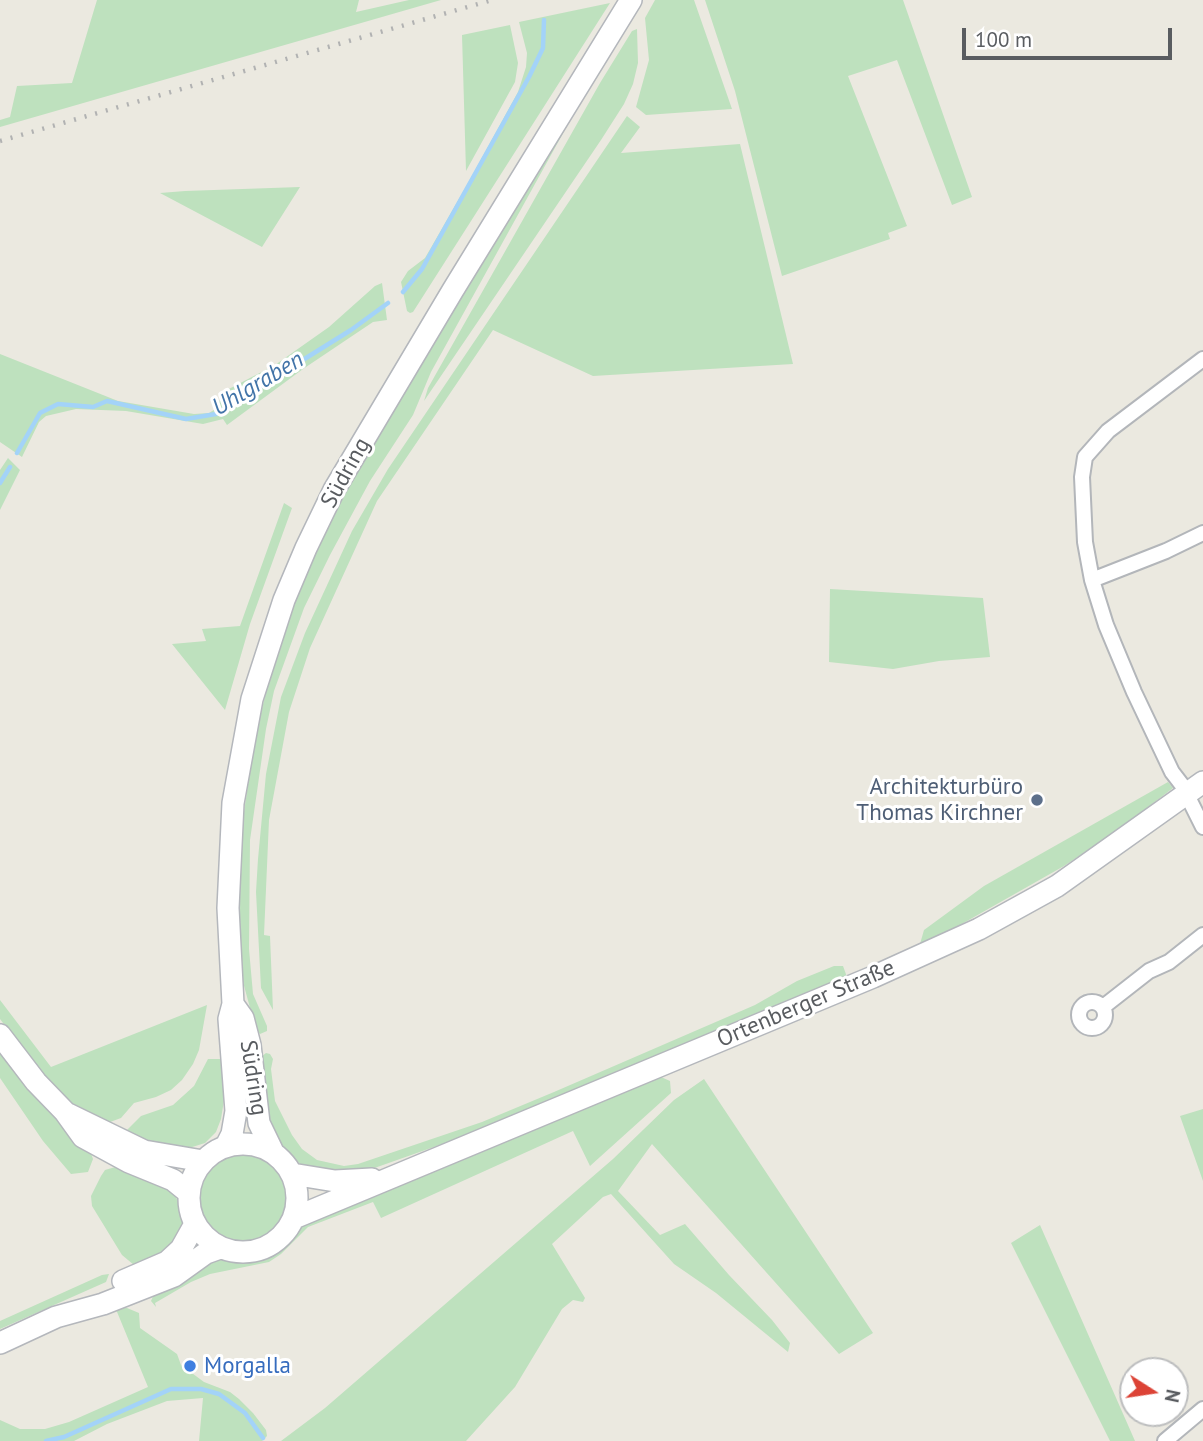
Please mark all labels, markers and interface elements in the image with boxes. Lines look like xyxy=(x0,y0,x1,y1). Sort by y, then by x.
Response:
scale bar xyxy=(965,14,1175,58)
text: 100 m xyxy=(975,26,1032,53)
water label: Uhlgraben xyxy=(207,345,309,423)
street label: Südring xyxy=(316,433,376,513)
place label: Architekturbüro Thomas Kirchner xyxy=(856,773,1023,827)
marker: Architekturbüro Thomas Kirchner xyxy=(1029,792,1045,808)
street label: Ortenberger Straße xyxy=(713,954,899,1054)
street label: Südring xyxy=(233,1038,273,1118)
place label: Morgalla xyxy=(204,1352,291,1380)
north arrow xyxy=(1119,1357,1189,1427)
marker: Morgalla xyxy=(182,1358,198,1374)
text: N xyxy=(1160,1387,1186,1405)

